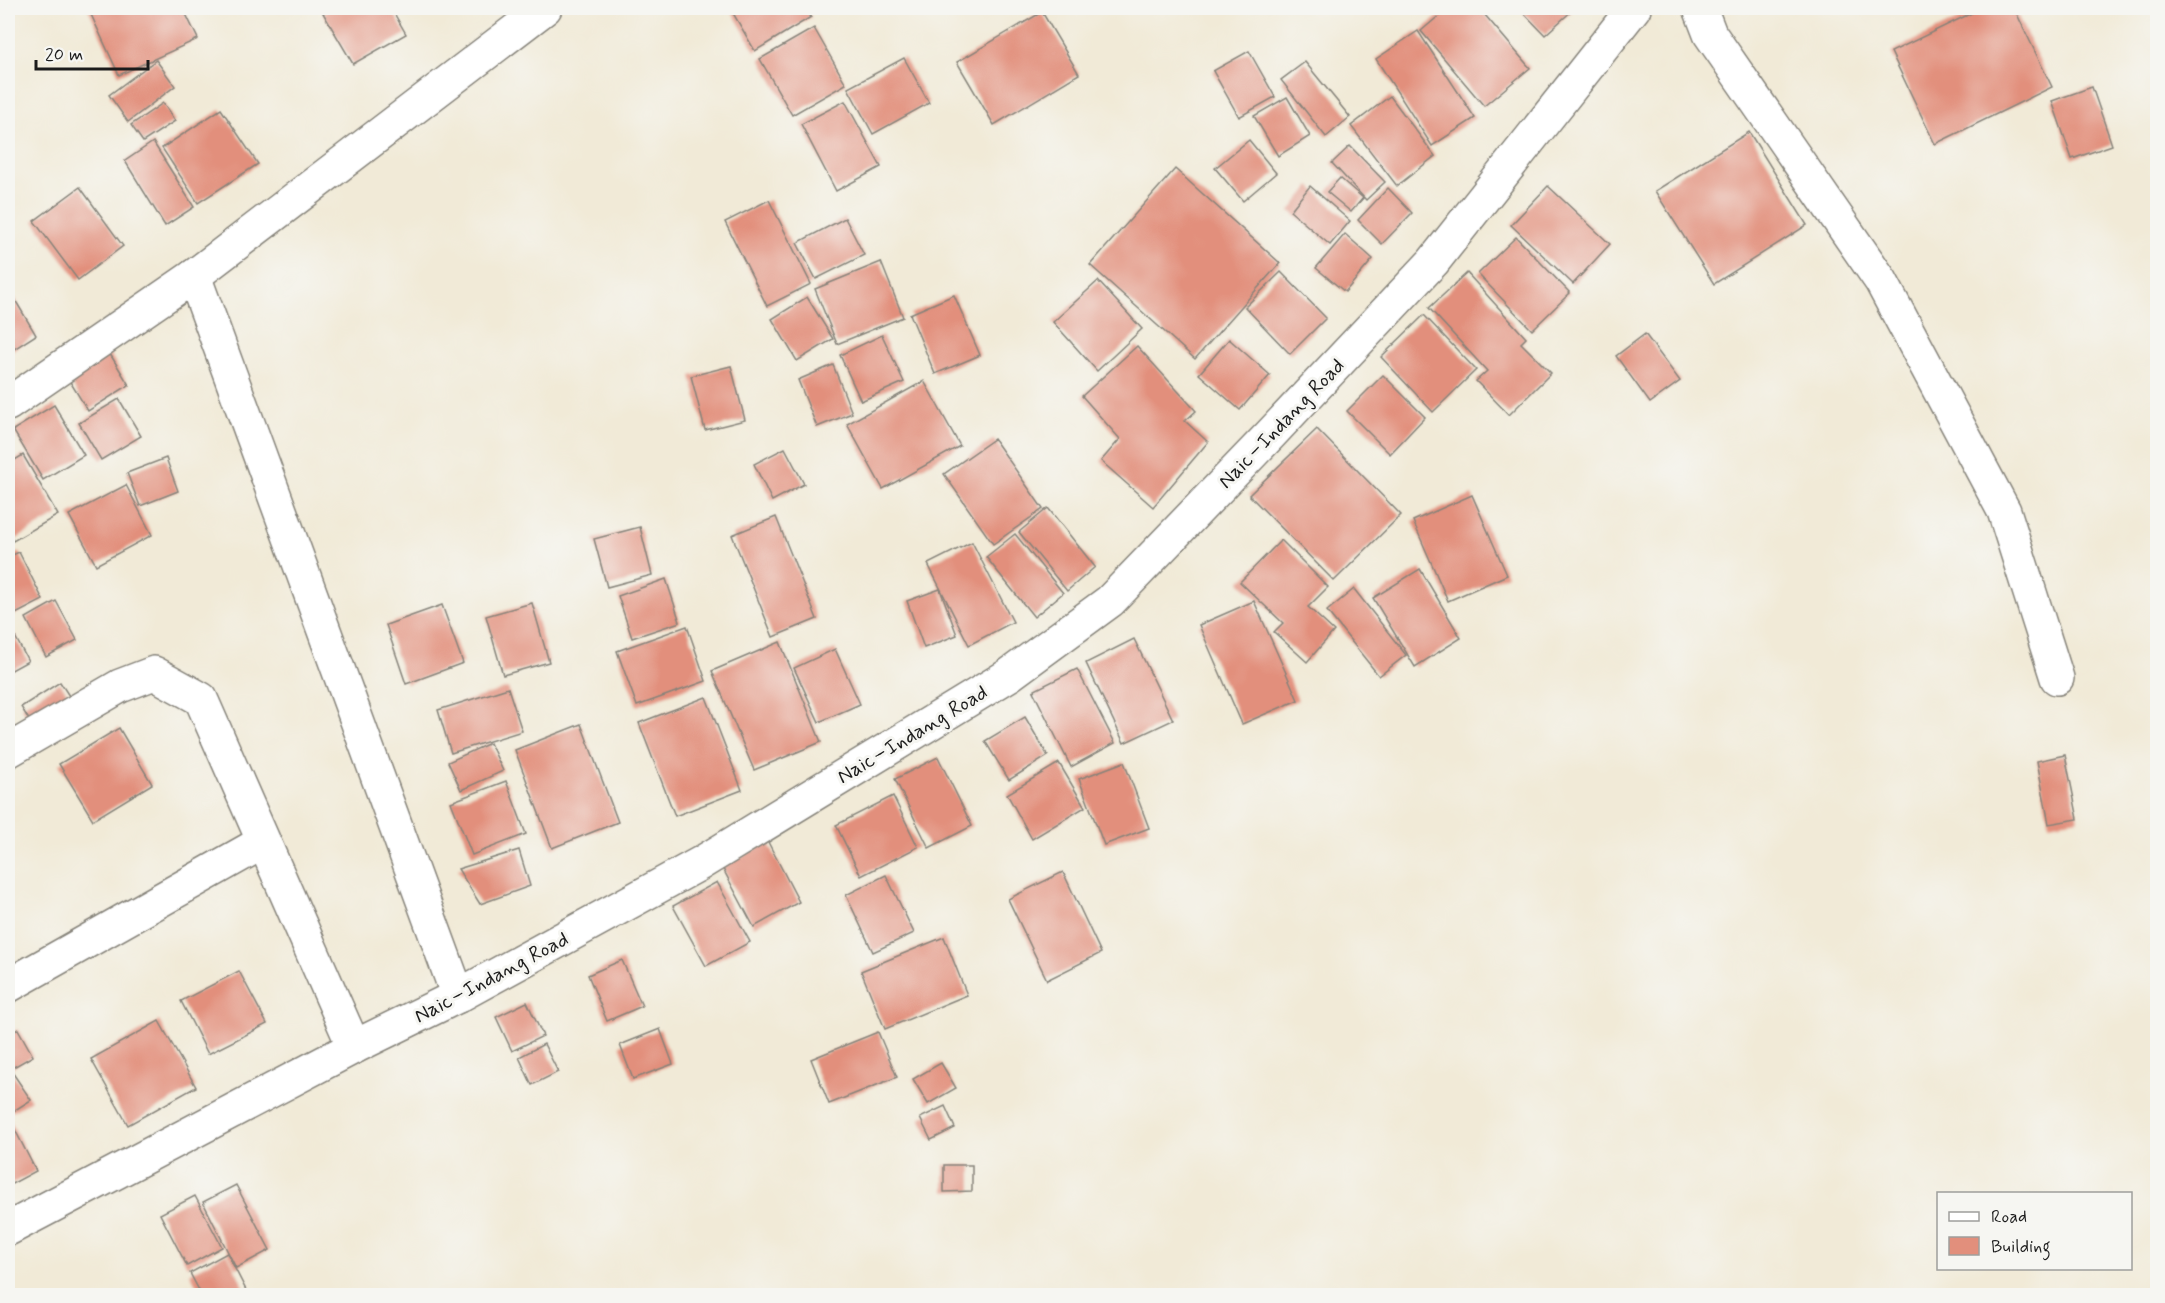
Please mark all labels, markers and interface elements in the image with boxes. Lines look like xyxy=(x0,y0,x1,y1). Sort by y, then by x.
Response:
scale bar xyxy=(36,33,148,71)
text: 20 m xyxy=(45,43,83,67)
street label: Naic–Indang Road xyxy=(1212,352,1351,495)
street label: Naic–Indang Road xyxy=(832,679,993,791)
street label: Naic–Indang Road xyxy=(409,925,574,1030)
legend xyxy=(1937,1192,2132,1270)
text: Road xyxy=(1991,1205,2027,1229)
text: Building xyxy=(1991,1235,2051,1261)

